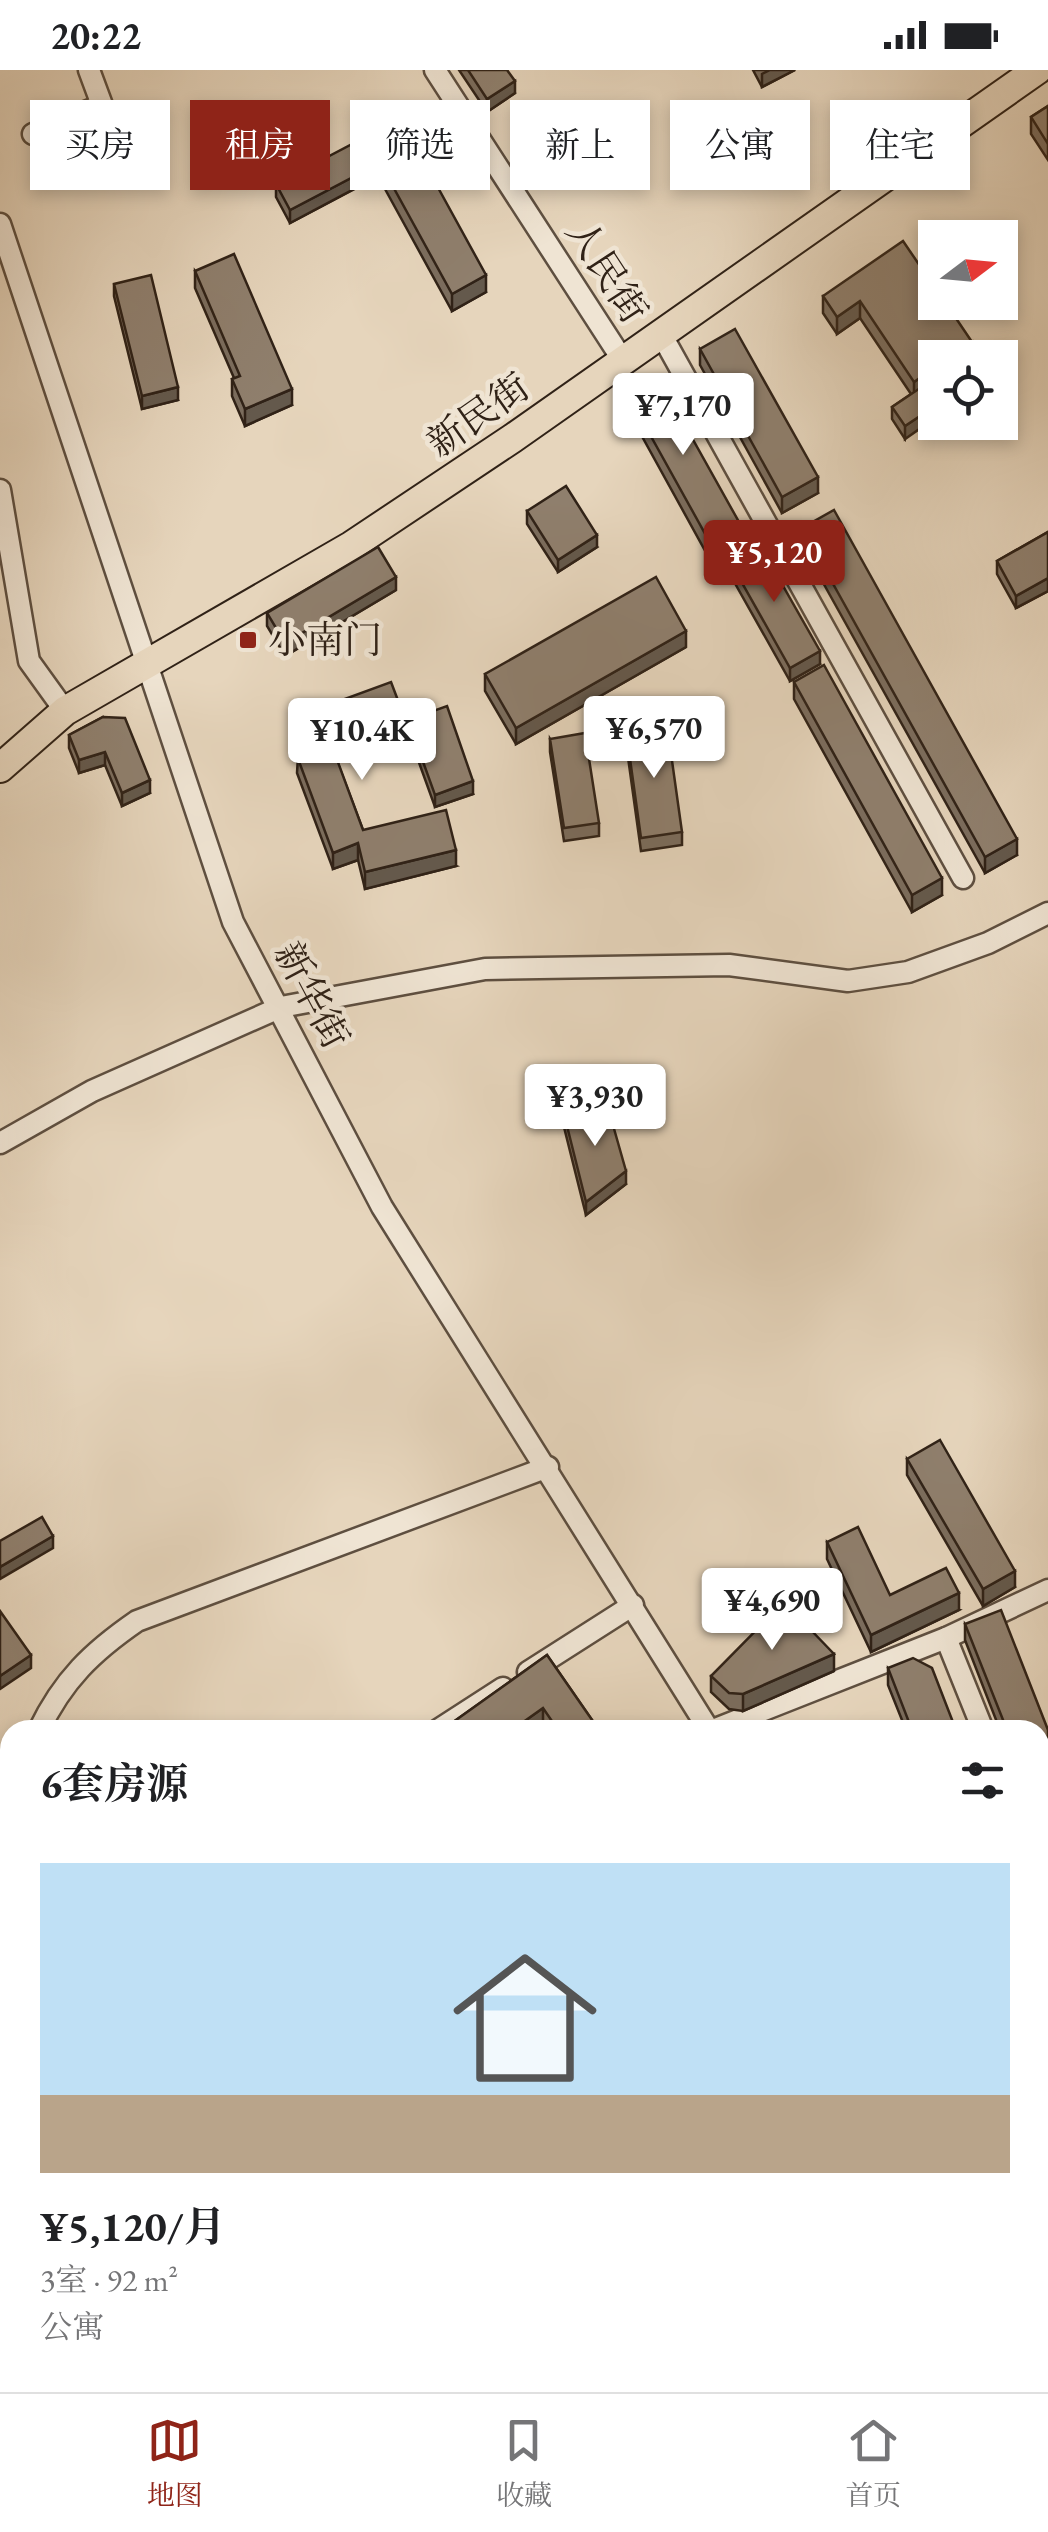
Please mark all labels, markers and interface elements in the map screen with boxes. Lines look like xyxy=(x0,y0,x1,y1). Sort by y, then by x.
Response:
text: 20:22 xyxy=(50,11,141,60)
chip: 买房 xyxy=(30,100,170,190)
chip: 租房 xyxy=(190,100,330,190)
chip: 筛选 xyxy=(350,100,490,190)
chip: 新上 xyxy=(510,100,650,190)
chip: 公寓 xyxy=(670,100,810,190)
chip: 住宅 xyxy=(830,100,970,190)
street label: 人民街 xyxy=(556,210,659,332)
north arrow xyxy=(918,220,1018,320)
map controls xyxy=(918,220,1018,440)
button: locate xyxy=(918,340,1018,440)
street label: 新民街 xyxy=(417,362,538,467)
pin: ¥7,170 xyxy=(602,373,764,458)
text: ¥7,170 xyxy=(635,384,731,426)
pin: ¥5,120 xyxy=(693,520,855,605)
text: ¥5,120 xyxy=(726,531,822,573)
place label: 小南门 xyxy=(268,615,382,664)
marker: 小南门 xyxy=(237,629,259,651)
pin: ¥6,570 xyxy=(573,696,735,781)
pin: ¥10.4K xyxy=(281,698,443,783)
text: ¥6,570 xyxy=(606,707,702,749)
text: ¥10.4K xyxy=(310,709,414,751)
street label: 新华街 xyxy=(264,933,361,1057)
pin: ¥3,930 xyxy=(514,1064,676,1149)
text: ¥3,930 xyxy=(547,1075,643,1117)
pin: ¥4,690 xyxy=(691,1568,853,1653)
text: ¥4,690 xyxy=(724,1579,820,1621)
icon: filters xyxy=(955,1753,1010,1808)
text: 6套房源 xyxy=(40,1756,188,1811)
icon: home xyxy=(435,1928,615,2108)
text: ¥5,120/月 xyxy=(40,2199,226,2254)
text: 3室 · 92 m² xyxy=(40,2259,178,2301)
text: 公寓 xyxy=(40,2306,104,2348)
tab: 地图 xyxy=(147,2413,203,2513)
tab: 收藏 xyxy=(496,2413,552,2513)
tab: 首页 xyxy=(845,2413,901,2513)

